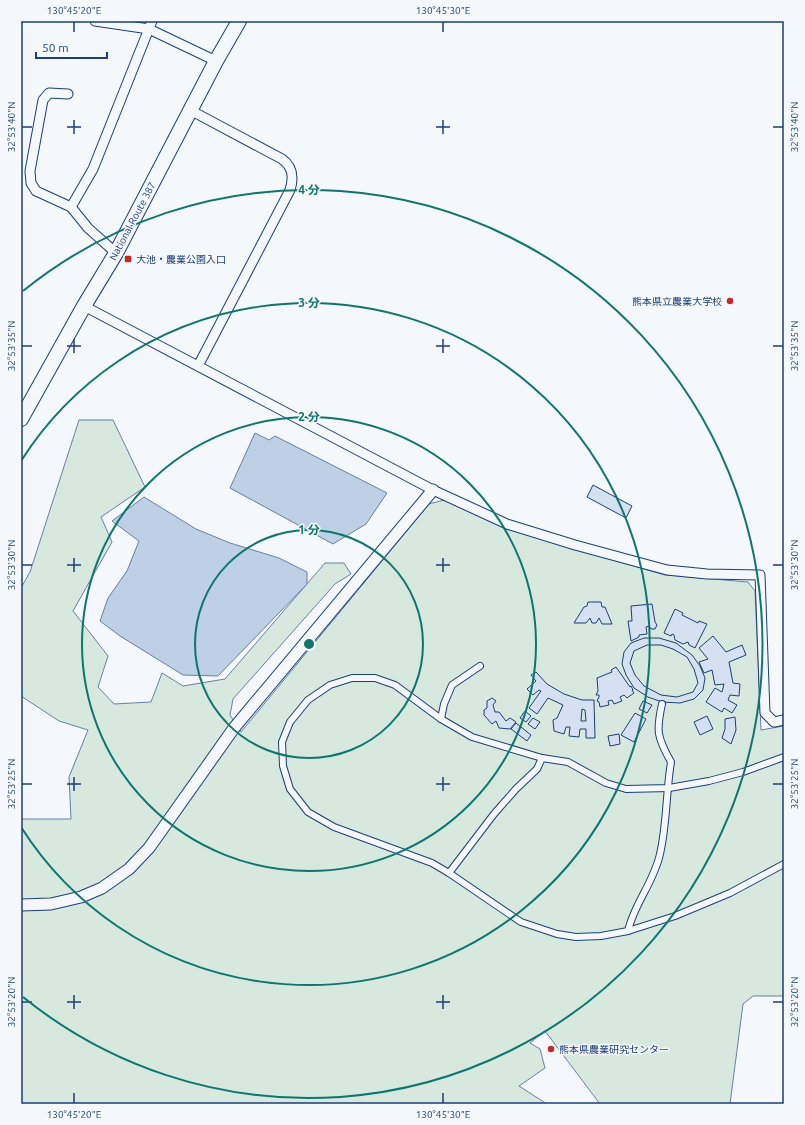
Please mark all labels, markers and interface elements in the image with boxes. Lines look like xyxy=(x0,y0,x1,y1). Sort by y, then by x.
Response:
text: 130°45'20"E xyxy=(47,5,102,16)
text: 130°45'30"E xyxy=(416,5,471,16)
scale bar xyxy=(36,34,107,60)
text: 50 m xyxy=(42,41,69,54)
text: 32°53'40"N xyxy=(6,102,17,152)
text: 32°53'40"N xyxy=(789,102,800,152)
street label: National Route 387 xyxy=(107,180,158,262)
text: 4 分 xyxy=(298,183,320,196)
marker: 大池・農業公園入口 xyxy=(123,254,133,264)
place label: 大池・農業公園入口 xyxy=(136,254,226,265)
text: 3 分 xyxy=(298,296,320,309)
place label: 熊本県立農業大学校 xyxy=(632,296,722,307)
marker: 熊本県立農業大学校 xyxy=(725,296,735,306)
text: 32°53'35"N xyxy=(6,321,17,371)
text: 32°53'35"N xyxy=(789,321,800,371)
text: 2 分 xyxy=(298,410,320,423)
text: 1 分 xyxy=(298,523,320,536)
text: 32°53'30"N xyxy=(6,540,17,590)
text: 32°53'30"N xyxy=(789,540,800,590)
centre of rings xyxy=(302,637,316,651)
text: 32°53'25"N xyxy=(6,759,17,809)
text: 32°53'25"N xyxy=(789,759,800,809)
text: 32°53'20"N xyxy=(6,977,17,1027)
text: 32°53'20"N xyxy=(789,977,800,1027)
marker: 熊本県農業研究センター xyxy=(546,1044,556,1054)
place label: 熊本県農業研究センター xyxy=(559,1044,669,1055)
text: 130°45'20"E xyxy=(47,1109,102,1120)
text: 130°45'30"E xyxy=(416,1109,471,1120)

